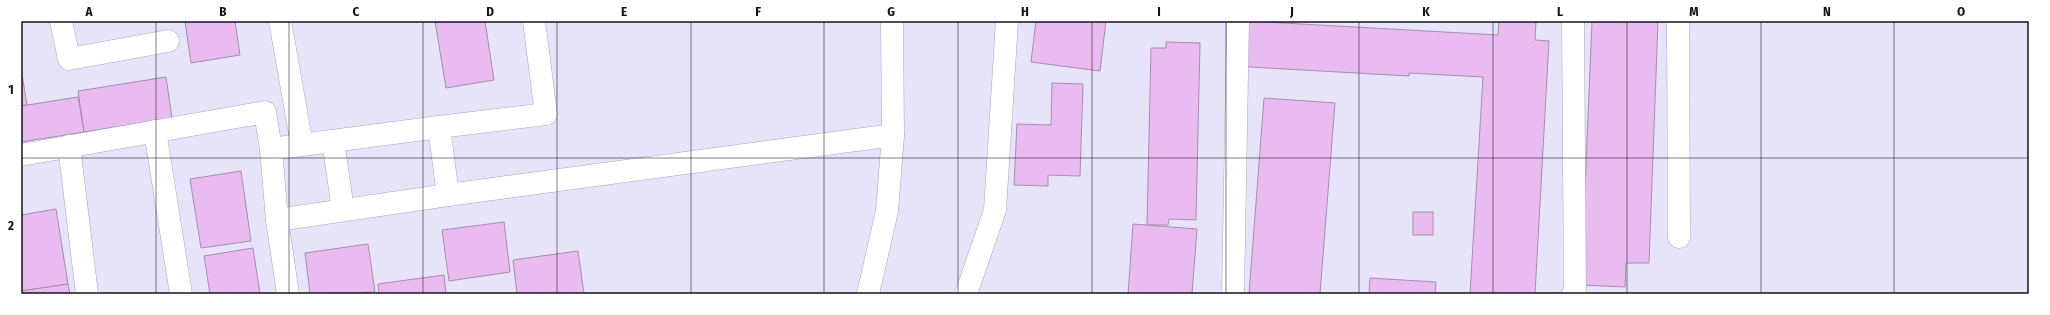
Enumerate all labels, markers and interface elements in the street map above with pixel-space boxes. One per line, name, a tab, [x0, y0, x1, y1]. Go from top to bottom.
text: A	[84, 4, 93, 19]
text: B	[219, 4, 227, 19]
text: C	[353, 4, 360, 19]
text: D	[486, 4, 494, 19]
text: E	[621, 4, 627, 19]
text: F	[755, 4, 761, 19]
text: G	[887, 4, 895, 19]
text: H	[1021, 4, 1029, 19]
text: I	[1157, 4, 1161, 19]
text: J	[1289, 4, 1294, 19]
text: K	[1422, 4, 1430, 19]
text: L	[1557, 4, 1563, 19]
text: M	[1689, 4, 1699, 19]
text: N	[1823, 4, 1831, 19]
text: O	[1957, 4, 1965, 19]
text: 1	[8, 82, 14, 97]
text: 2	[7, 218, 14, 233]

